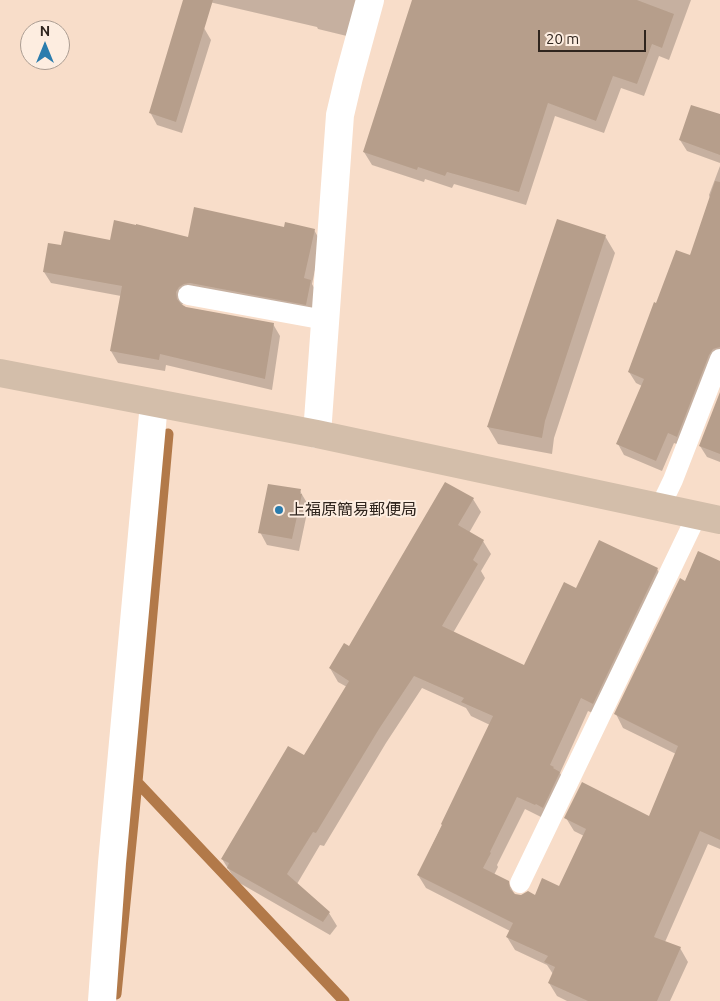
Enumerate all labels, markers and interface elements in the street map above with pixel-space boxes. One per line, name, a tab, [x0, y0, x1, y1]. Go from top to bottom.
north arrow	[20, 20, 70, 70]
scale bar	[540, 20, 648, 52]
text: N	[40, 23, 50, 39]
text: 20 m	[546, 30, 579, 47]
place label: 上福原簡易郵便局	[289, 500, 417, 520]
marker: 上福原簡易郵便局	[273, 504, 285, 516]

